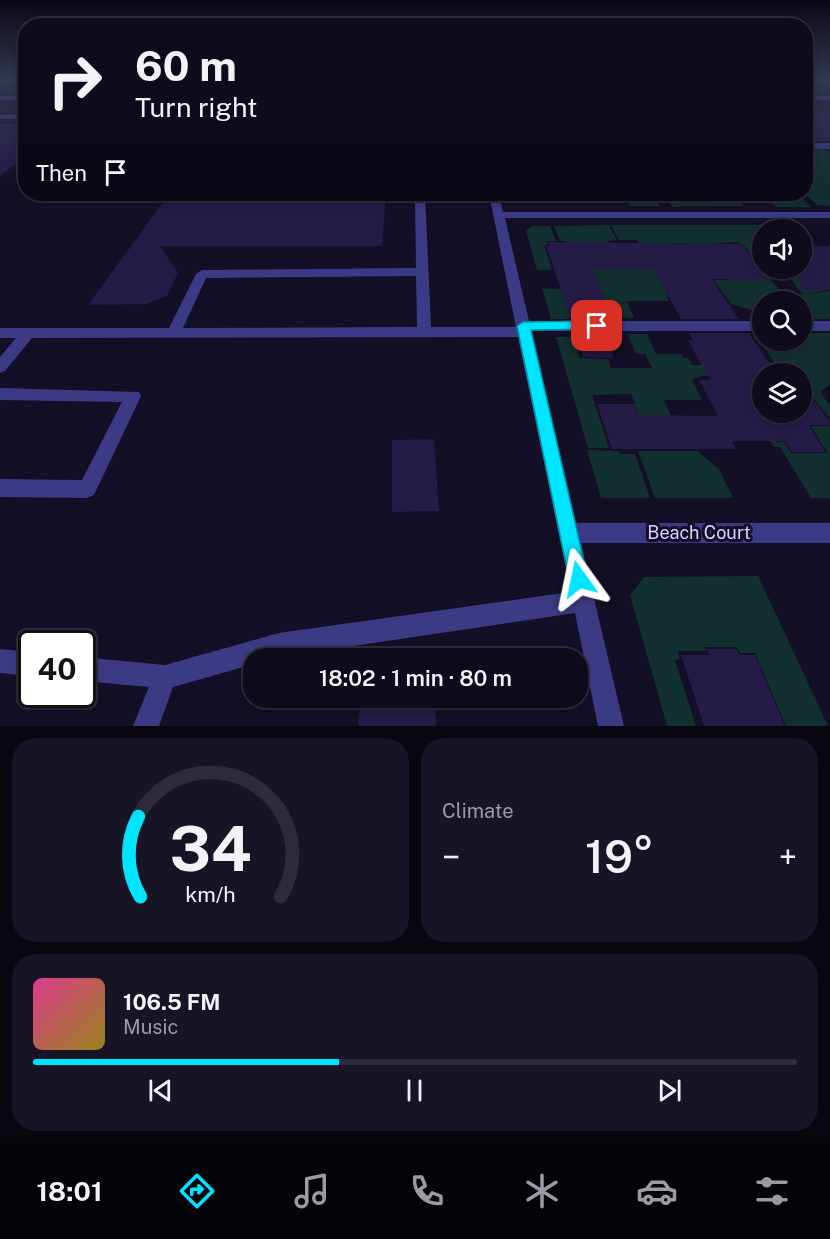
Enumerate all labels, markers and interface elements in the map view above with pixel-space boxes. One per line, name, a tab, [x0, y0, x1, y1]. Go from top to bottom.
text: 60 m	[135, 41, 237, 90]
icon: right	[36, 42, 114, 120]
text: Turn right	[135, 91, 258, 123]
icon: arrive	[99, 156, 132, 189]
text: Then	[36, 160, 87, 186]
map controls	[752, 219, 812, 423]
button: sound	[752, 219, 812, 279]
button: search	[752, 291, 812, 351]
pin	[571, 300, 622, 351]
icon: arrive	[580, 309, 613, 342]
button: layers	[752, 363, 812, 423]
street label: Beach Court	[647, 522, 751, 543]
position arrow	[547, 547, 611, 611]
speed limit sign: 40	[18, 630, 96, 708]
text: 18:02 · 1 min · 80 m	[319, 665, 512, 691]
text: Climate	[442, 799, 514, 823]
text: 34	[169, 812, 252, 885]
text: 19°	[585, 830, 654, 883]
text: −	[442, 838, 460, 876]
text: +	[779, 838, 797, 876]
text: km/h	[185, 882, 236, 907]
text: 106.5 FM	[123, 989, 220, 1015]
text: Music	[123, 1015, 178, 1039]
icon: previous	[144, 1074, 177, 1107]
icon: pause	[398, 1074, 431, 1107]
icon: next	[653, 1074, 686, 1107]
icon: directions	[176, 1170, 218, 1212]
icon: music	[291, 1170, 333, 1212]
icon: phone	[406, 1170, 448, 1212]
icon: climate	[521, 1170, 563, 1212]
icon: car	[636, 1170, 678, 1212]
icon: filters	[751, 1170, 793, 1212]
text: 18:01	[37, 1175, 102, 1207]

